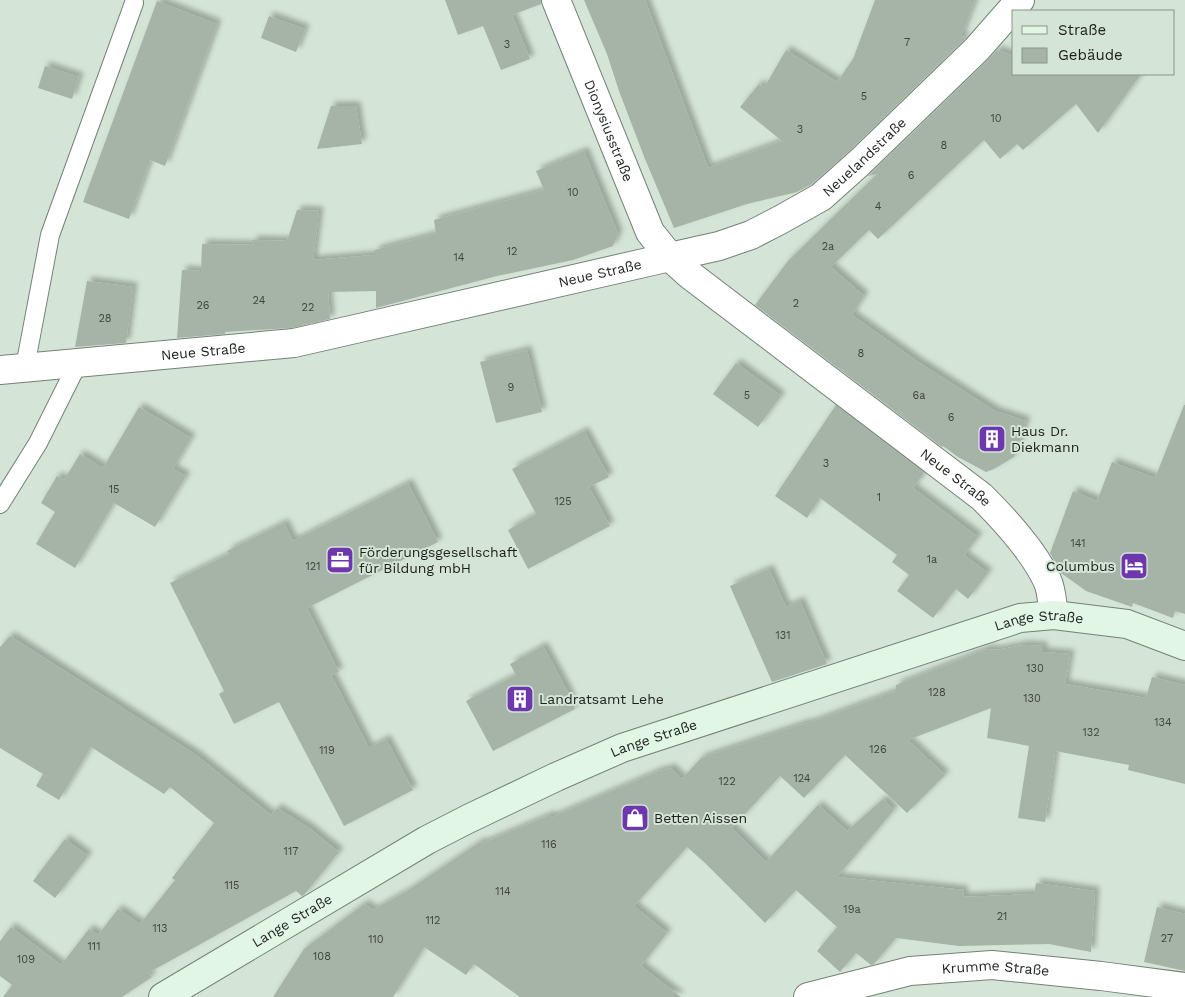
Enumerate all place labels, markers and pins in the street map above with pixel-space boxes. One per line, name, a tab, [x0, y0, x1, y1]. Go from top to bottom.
place label: Haus Dr. Diekmann	[1011, 423, 1079, 455]
building icon: Haus Dr. Diekmann	[977, 424, 1007, 454]
place label: Förderungsgesellschaft für Bildung mbH	[359, 544, 517, 576]
office icon: Förderungsgesellschaft für Bildung mbH	[325, 545, 355, 575]
hotel icon: Columbus	[1119, 551, 1149, 581]
place label: Columbus	[1046, 558, 1115, 574]
building icon: Landratsamt Lehe	[505, 684, 535, 714]
place label: Landratsamt Lehe	[539, 691, 664, 707]
shop icon: Betten Aissen	[620, 803, 650, 833]
place label: Betten Aissen	[654, 810, 747, 826]

